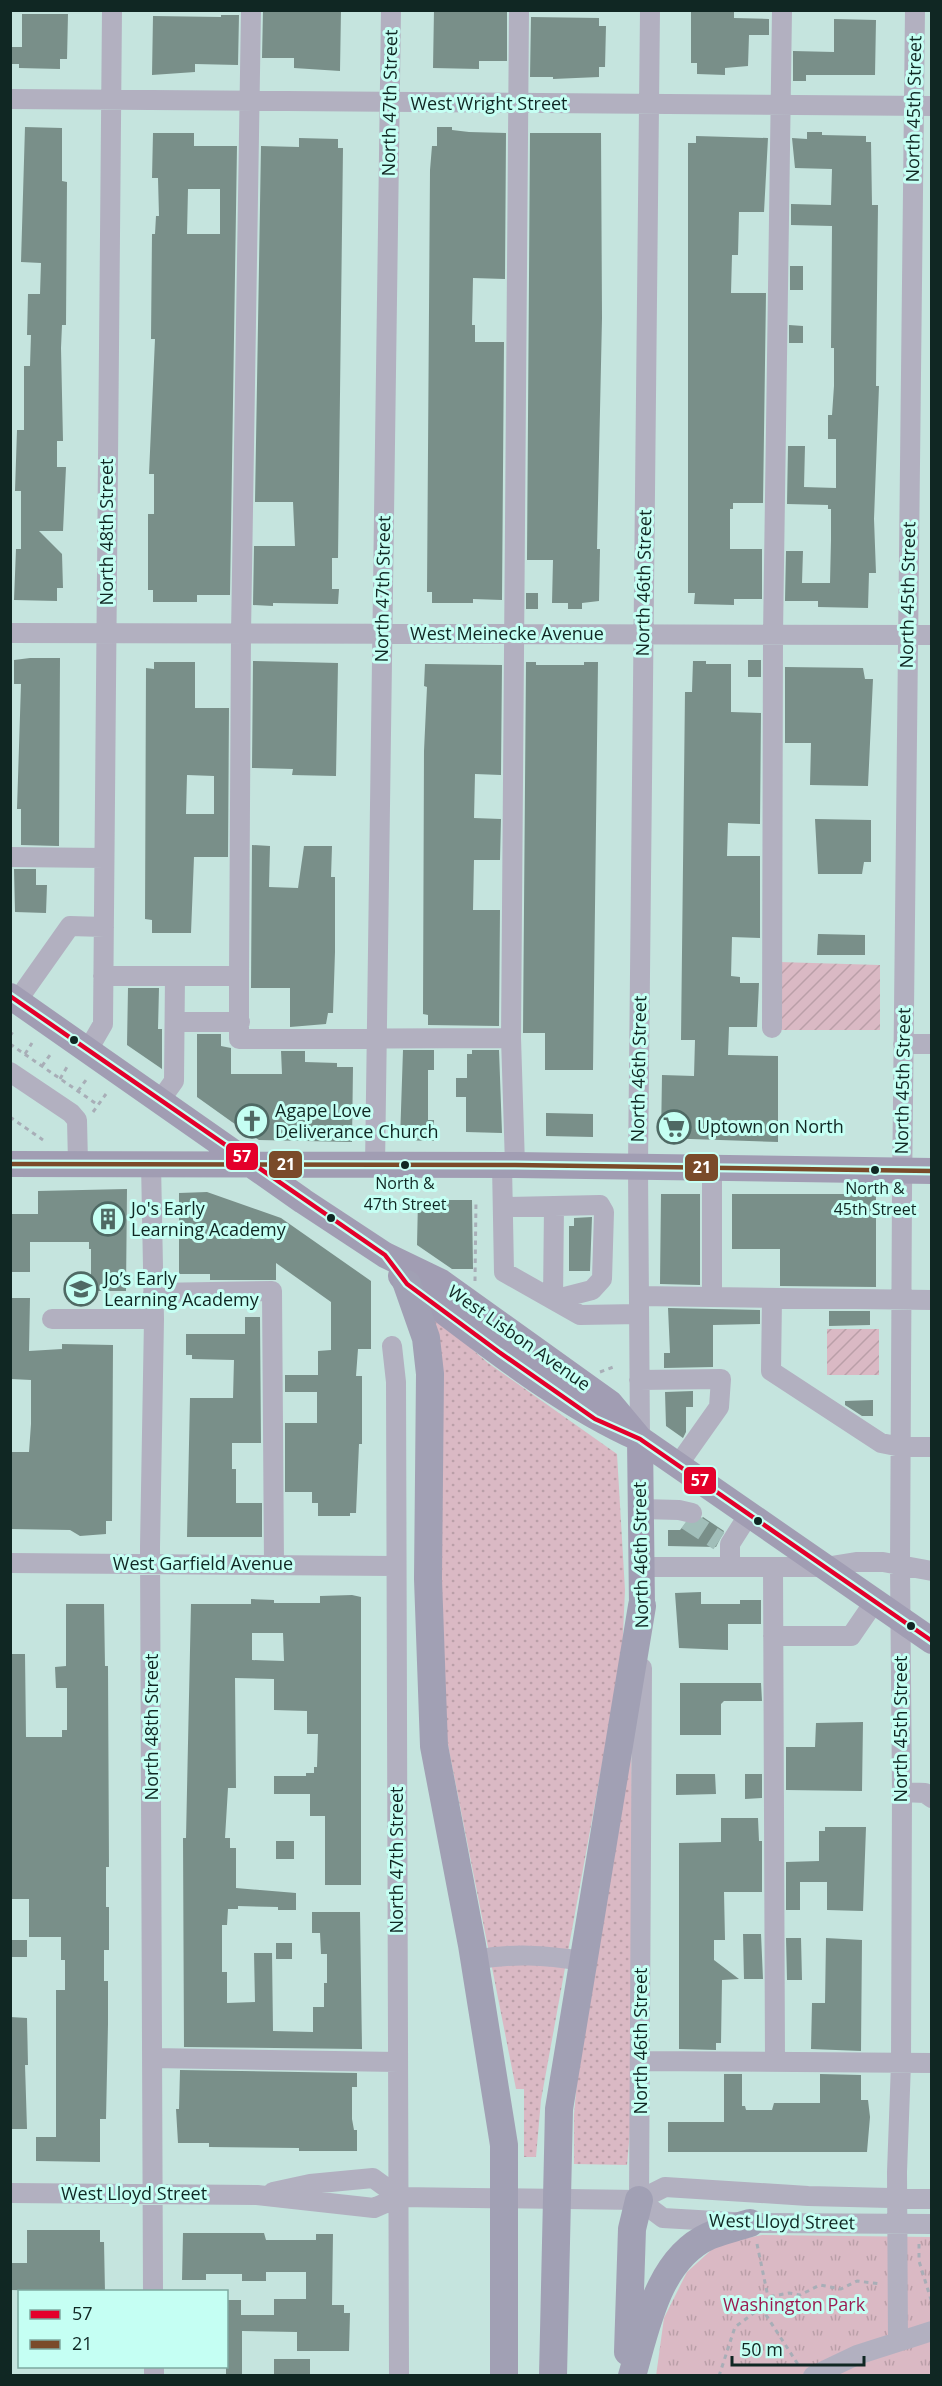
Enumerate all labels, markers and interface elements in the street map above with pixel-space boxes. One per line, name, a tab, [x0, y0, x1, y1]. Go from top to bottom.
street label: North 47th Street	[376, 29, 402, 177]
street label: North 45th Street	[900, 35, 926, 183]
street label: West Wright Street	[410, 91, 568, 115]
street label: North 48th Street	[94, 459, 118, 605]
street label: North 46th Street	[630, 509, 656, 657]
street label: North 47th Street	[369, 515, 395, 663]
street label: North 45th Street	[894, 521, 920, 669]
street label: West Meinecke Avenue	[410, 621, 604, 645]
street label: North 46th Street	[625, 995, 651, 1143]
street label: North 45th Street	[889, 1007, 915, 1155]
unlabelled marker	[68, 1034, 80, 1046]
place label: Agape Love Deliverance Church	[275, 1098, 439, 1143]
church icon: Agape Love Deliverance Church	[234, 1103, 270, 1139]
supermarket icon: Uptown on North	[656, 1109, 692, 1145]
place label: Uptown on North	[697, 1114, 844, 1138]
line badge: 57	[225, 1142, 259, 1171]
text: 57	[233, 1145, 251, 1167]
line badge: 21	[268, 1150, 303, 1179]
text: 21	[277, 1153, 295, 1175]
line badge: 21	[684, 1153, 719, 1182]
text: 21	[693, 1156, 711, 1178]
marker: North & 47th Street	[399, 1159, 411, 1171]
marker: North & 45th Street	[869, 1164, 881, 1176]
place label: North & 47th Street	[364, 1172, 447, 1215]
place label: North & 45th Street	[834, 1177, 917, 1220]
place label: Jo's Early Learning Academy	[129, 1196, 287, 1241]
building icon: Jo's Early Learning Academy	[90, 1201, 126, 1237]
unlabelled marker	[325, 1212, 337, 1224]
place label: Jo’s Early Learning Academy	[102, 1266, 260, 1311]
school or university icon: Jo’s Early Learning Academy	[63, 1271, 99, 1307]
street label: West Lisbon Avenue	[443, 1279, 596, 1396]
line badge: 57	[683, 1466, 717, 1495]
text: 57	[691, 1469, 709, 1491]
street label: North 46th Street	[627, 1481, 653, 1629]
unlabelled marker	[752, 1515, 764, 1527]
street label: West Garfield Avenue	[113, 1551, 293, 1575]
unlabelled marker	[905, 1620, 917, 1632]
street label: North 48th Street	[139, 1654, 163, 1800]
street label: North 45th Street	[888, 1656, 912, 1802]
street label: North 47th Street	[384, 1787, 408, 1933]
street label: North 46th Street	[628, 1968, 652, 2114]
street label: West Lloyd Street	[61, 2181, 207, 2205]
street label: West Lloyd Street	[709, 2208, 855, 2234]
legend	[18, 2290, 228, 2368]
park label: Washington Park	[723, 2292, 866, 2316]
text: 57	[72, 2301, 93, 2325]
scale bar	[732, 2329, 864, 2367]
text: 21	[72, 2331, 93, 2355]
text: 50 m	[741, 2337, 783, 2361]

